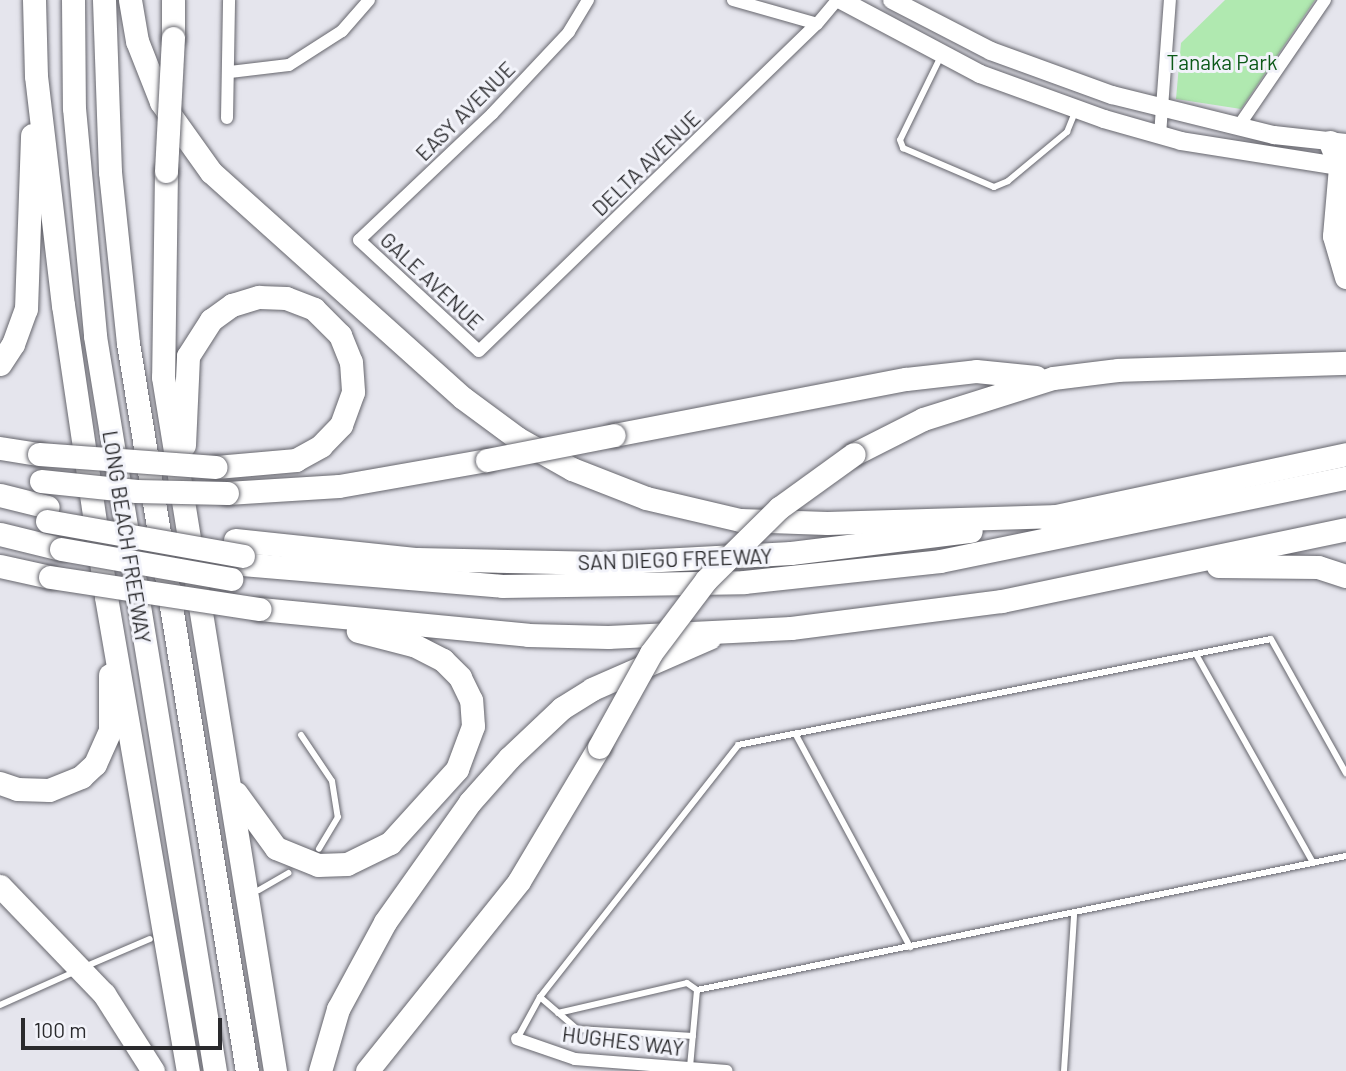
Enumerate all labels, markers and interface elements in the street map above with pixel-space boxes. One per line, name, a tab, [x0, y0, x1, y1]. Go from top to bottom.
park label: Tanaka Park	[1167, 49, 1277, 75]
street label: EASY AVENUE	[410, 56, 520, 166]
street label: DELTA AVENUE	[587, 105, 705, 221]
street label: GALE AVENUE	[375, 227, 489, 335]
street label: LONG BEACH FREEWAY	[98, 429, 156, 645]
street label: SAN DIEGO FREEWAY	[577, 543, 773, 575]
scale bar	[24, 1004, 226, 1048]
text: 100 m	[34, 1017, 87, 1042]
street label: HUGHES WAY	[561, 1021, 685, 1061]

